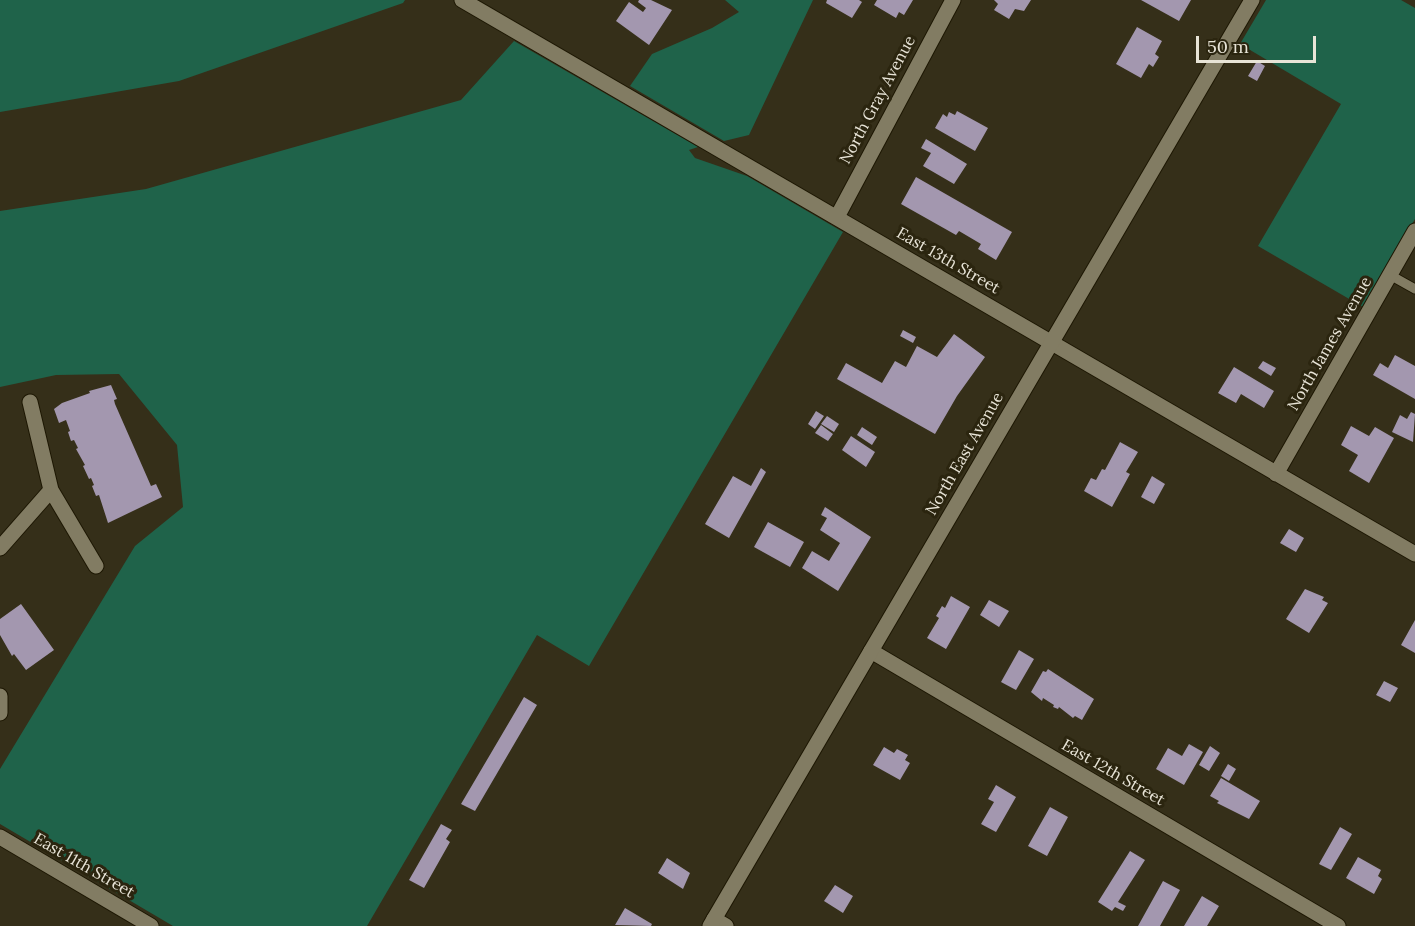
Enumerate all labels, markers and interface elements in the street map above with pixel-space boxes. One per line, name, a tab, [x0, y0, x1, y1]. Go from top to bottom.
scale bar	[1199, 24, 1319, 62]
street label: North Gray Avenue	[836, 33, 920, 167]
text: 50 m	[1207, 35, 1249, 58]
street label: East 13th Street	[893, 224, 1003, 298]
street label: North James Avenue	[1284, 274, 1376, 414]
street label: North East Avenue	[922, 389, 1008, 519]
street label: East 12th Street	[1058, 736, 1168, 810]
street label: East 11th Street	[30, 829, 138, 903]

